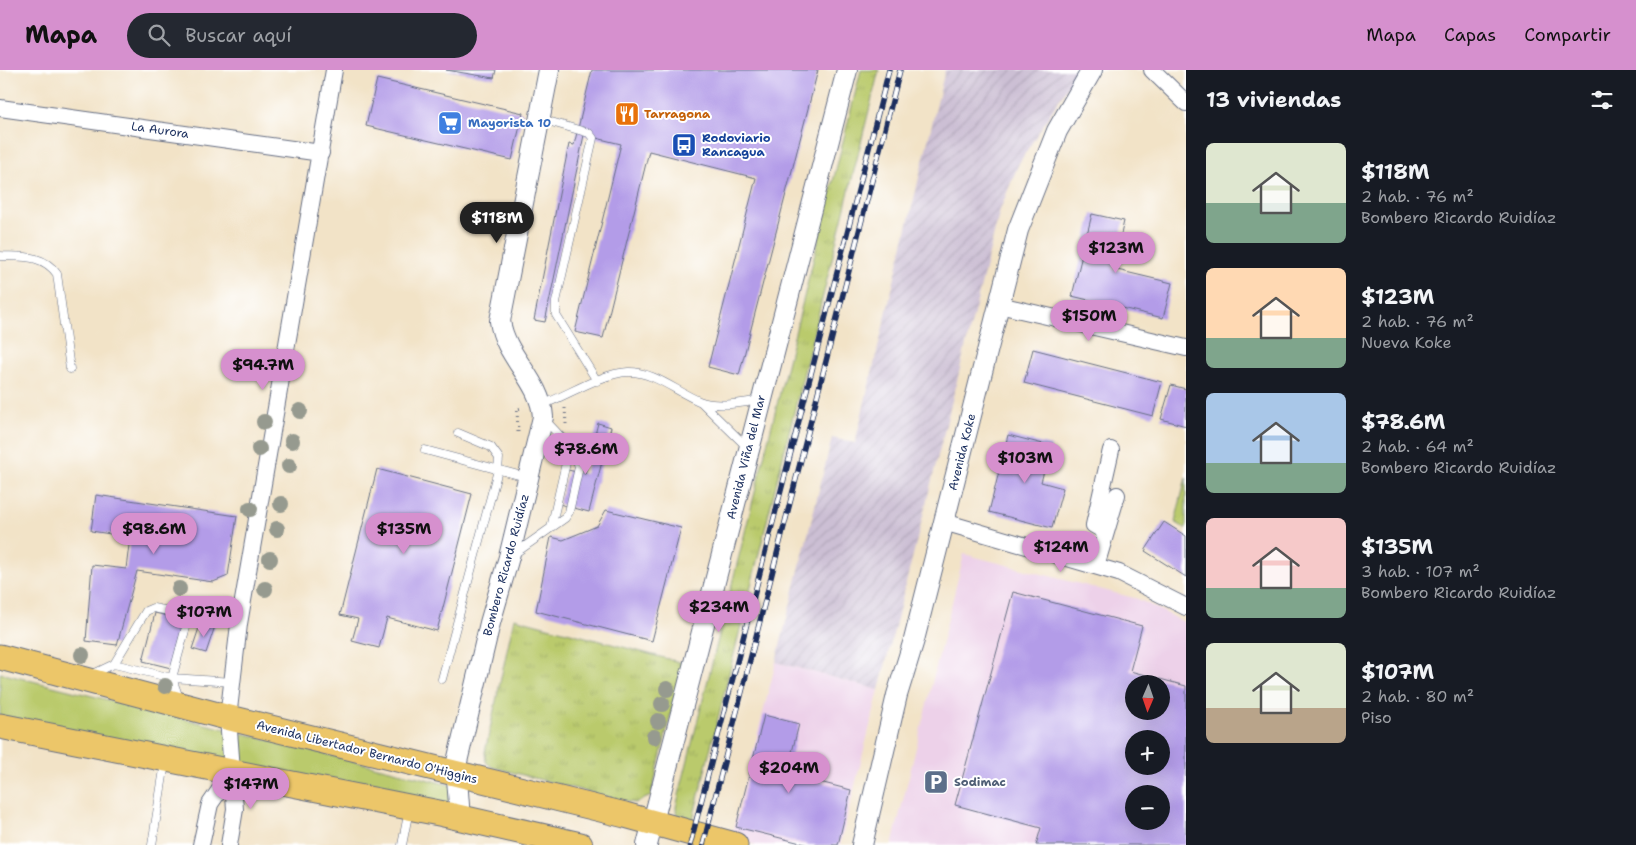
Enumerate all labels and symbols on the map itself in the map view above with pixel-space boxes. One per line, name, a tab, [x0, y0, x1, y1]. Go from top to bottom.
restaurant icon: Tarragona	[614, 101, 640, 127]
place label: Tarragona	[644, 106, 711, 122]
supermarket icon: Mayorista 10	[437, 110, 463, 136]
place label: Mayorista 10	[468, 115, 551, 131]
street label: La Aurora	[130, 118, 190, 142]
place label: Rodoviario Rancagua	[702, 130, 771, 160]
bus stop icon: Rodoviario Rancagua	[671, 132, 697, 158]
pin: $118M	[462, 202, 532, 244]
pin: $123M	[1081, 232, 1151, 274]
pin: $150M	[1054, 300, 1124, 342]
pin: $94.7M	[222, 348, 304, 391]
street label: Avenida Viña del Mar	[723, 393, 769, 521]
street label: Avenida Koke	[945, 412, 979, 492]
pin: $78.6M	[545, 432, 627, 475]
pin: $103M	[990, 442, 1060, 484]
street label: Bombero Ricardo Ruidíaz	[479, 492, 533, 638]
pin: $98.6M	[113, 512, 195, 555]
pin: $135M	[369, 512, 439, 555]
pin: $124M	[1026, 530, 1096, 573]
pin: $234M	[684, 590, 754, 633]
pin: $107M	[169, 596, 239, 638]
north arrow	[1125, 675, 1170, 720]
street label: Avenida Libertador Bernardo O'Higgins	[255, 717, 479, 787]
pin: $204M	[754, 752, 824, 794]
pin: $147M	[216, 768, 286, 810]
parking icon: Sodimac	[923, 769, 949, 795]
place label: Sodimac	[954, 774, 1006, 790]

